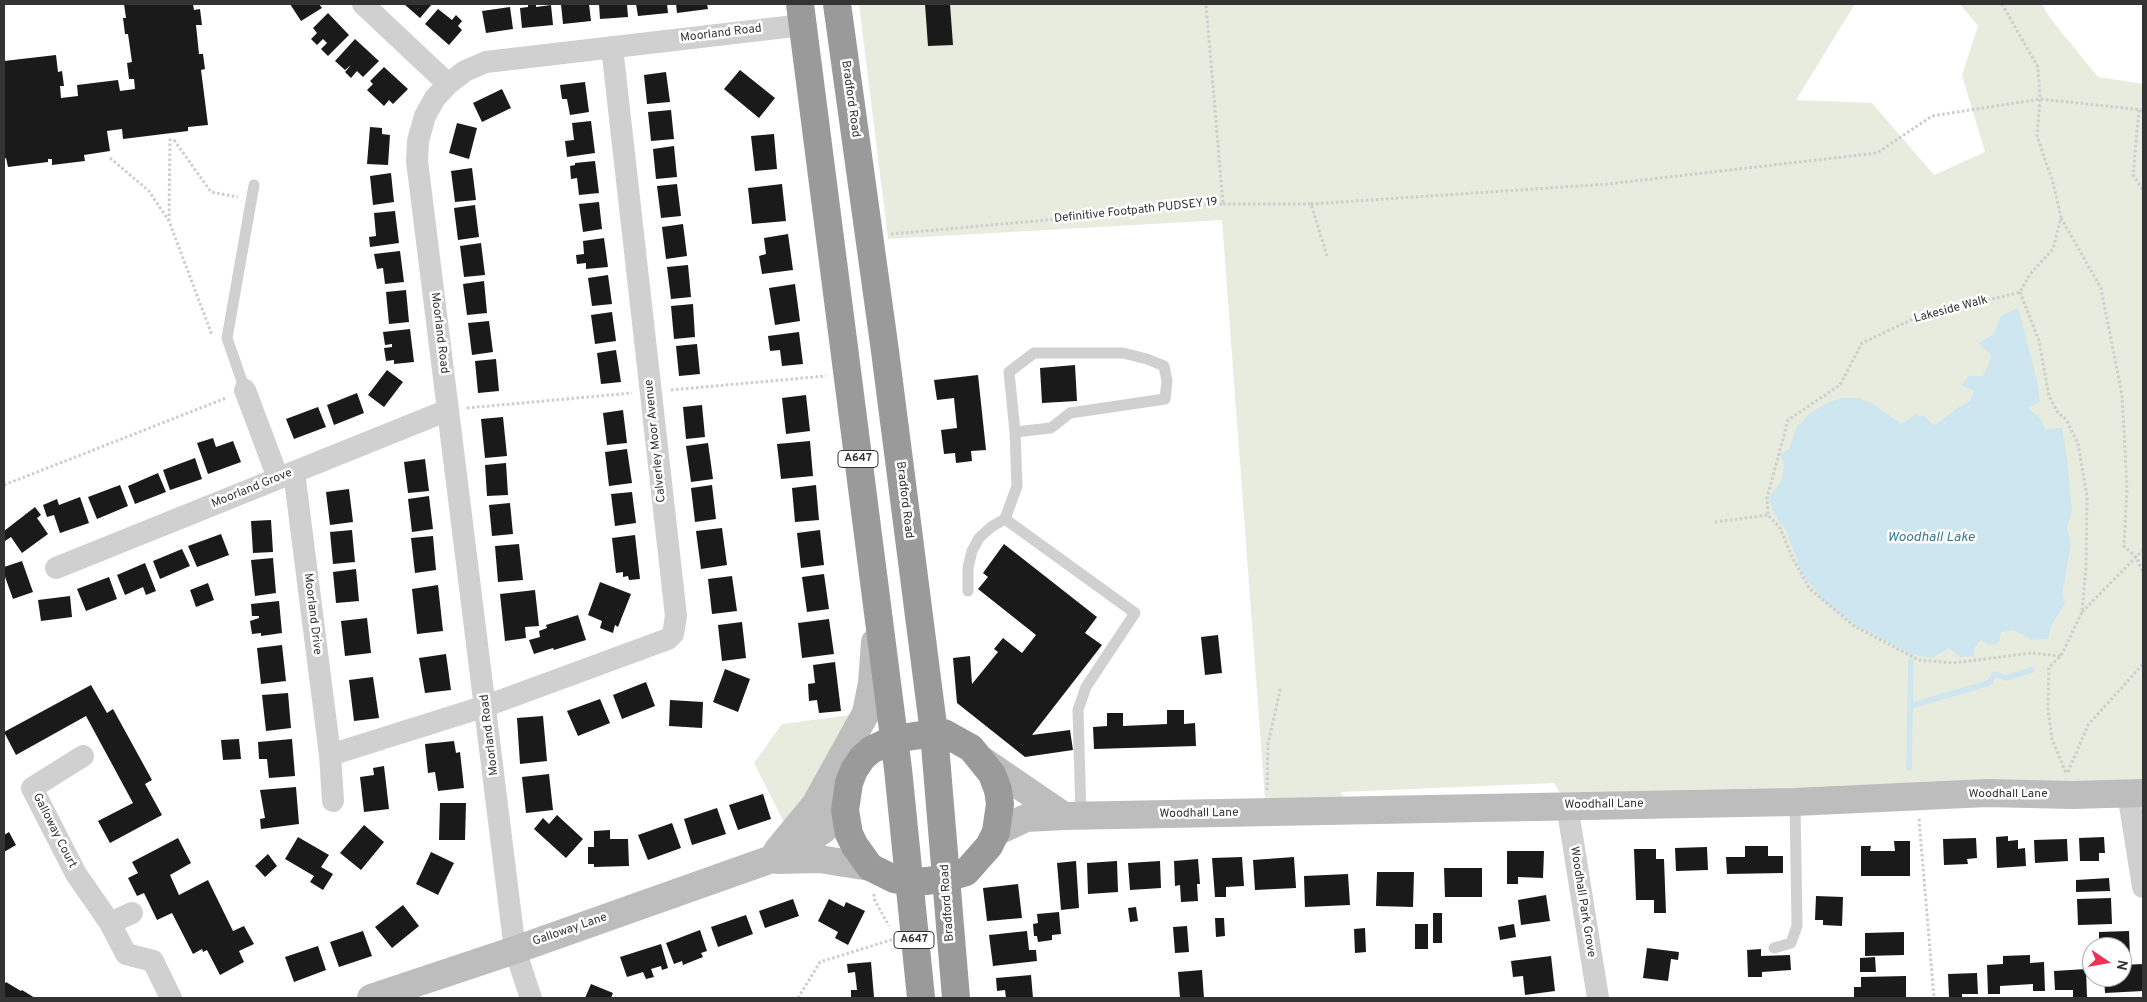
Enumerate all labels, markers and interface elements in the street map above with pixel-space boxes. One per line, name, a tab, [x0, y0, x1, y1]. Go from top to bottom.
street label: Moorland Road	[680, 22, 762, 46]
street label: Bradford Road	[837, 60, 863, 138]
street label: Definitive Footpath PUDSEY 19	[1054, 195, 1218, 227]
street label: Moorland Road	[427, 292, 451, 374]
street label: Lakeside Walk	[1913, 293, 1989, 327]
street label: Calverley Moor Avenue	[642, 379, 670, 503]
road number: A647	[838, 450, 878, 468]
street label: Bradford Road	[892, 461, 916, 539]
street label: Moorland Grove	[210, 466, 294, 512]
water label: Woodhall Lake	[1887, 530, 1975, 546]
street label: Moorland Drive	[300, 572, 324, 656]
street label: Moorland Road	[478, 694, 502, 776]
street label: Woodhall Lane	[1968, 788, 2048, 802]
street label: Galloway Court	[29, 791, 79, 871]
street label: Woodhall Lane	[1564, 797, 1644, 813]
street label: Woodhall Lane	[1159, 806, 1239, 822]
street label: Woodhall Park Grove	[1566, 846, 1598, 958]
street label: Bradford Road	[938, 864, 958, 942]
street label: Galloway Lane	[531, 911, 609, 949]
road number: A647	[894, 932, 934, 948]
north arrow	[2082, 937, 2132, 987]
text: N	[2112, 958, 2131, 972]

